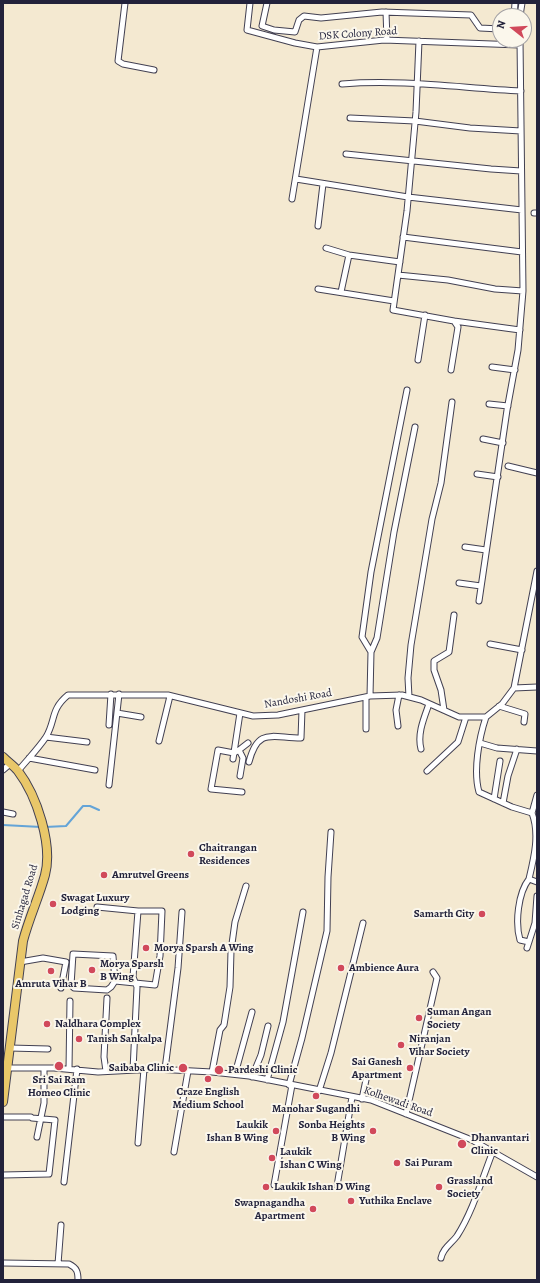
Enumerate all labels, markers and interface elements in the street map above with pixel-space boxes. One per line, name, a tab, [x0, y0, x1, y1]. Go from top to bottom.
north arrow	[492, 8, 532, 48]
text: N	[493, 19, 509, 31]
street label: DSK Colony Road	[318, 25, 398, 43]
street label: Nandoshi Road	[263, 687, 333, 711]
place label: Chaitrangan Residences	[199, 841, 257, 867]
marker: Chaitrangan Residences	[186, 849, 196, 859]
street label: Sinhagad Road	[9, 863, 41, 931]
place label: Amrutvel Greens	[112, 868, 189, 882]
marker: Amrutvel Greens	[99, 870, 109, 880]
place label: Swagat Luxury Lodging	[61, 891, 129, 917]
marker: Swagat Luxury Lodging	[48, 899, 58, 909]
place label: Samarth City	[414, 907, 474, 921]
marker: Samarth City	[477, 909, 487, 919]
place label: Morya Sparsh A Wing	[154, 941, 253, 955]
marker: Morya Sparsh A Wing	[141, 943, 151, 953]
place label: Morya Sparsh B Wing	[100, 957, 164, 983]
place label: Ambience Aura	[349, 961, 419, 975]
marker: Ambience Aura	[336, 963, 346, 973]
marker: Morya Sparsh B Wing	[87, 965, 97, 975]
marker: Amruta Vihar B	[46, 966, 56, 976]
place label: Amruta Vihar B	[15, 977, 87, 991]
place label: Suman Angan Society	[427, 1005, 491, 1031]
marker: Suman Angan Society	[414, 1013, 424, 1023]
place label: Naldhara Complex	[55, 1017, 141, 1031]
marker: Naldhara Complex	[42, 1019, 52, 1029]
place label: Tanish Sankalpa	[87, 1032, 162, 1046]
place label: Niranjan Vihar Society	[409, 1032, 469, 1058]
marker: Tanish Sankalpa	[74, 1034, 84, 1044]
marker: Niranjan Vihar Society	[396, 1040, 406, 1050]
place label: Sai Ganesh Apartment	[352, 1055, 402, 1081]
marker: Sri Sai Ram Homeo Clinic	[53, 1060, 65, 1072]
place label: Saibaba Clinic	[109, 1061, 174, 1075]
marker: Saibaba Clinic	[177, 1062, 189, 1074]
place label: Pardeshi Clinic	[228, 1063, 297, 1077]
marker: Sai Ganesh Apartment	[405, 1063, 415, 1073]
marker: Pardeshi Clinic	[213, 1064, 225, 1076]
place label: Sri Sai Ram Homeo Clinic	[28, 1073, 90, 1099]
marker: Craze English Medium School	[203, 1074, 213, 1084]
street label: Kolhewadi Road	[362, 1084, 434, 1120]
place label: Craze English Medium School	[172, 1085, 244, 1111]
marker: Manohar Sugandhi	[311, 1091, 321, 1101]
place label: Manohar Sugandhi	[272, 1102, 360, 1116]
place label: Laukik Ishan B Wing	[206, 1118, 268, 1144]
place label: Sonba Heights B Wing	[298, 1118, 365, 1144]
marker: Laukik Ishan B Wing	[271, 1126, 281, 1136]
marker: Sonba Heights B Wing	[368, 1126, 378, 1136]
place label: Dhanvantari Clinic	[471, 1131, 529, 1157]
marker: Dhanvantari Clinic	[456, 1138, 468, 1150]
place label: Laukik Ishan C Wing	[280, 1145, 342, 1171]
marker: Laukik Ishan C Wing	[267, 1153, 277, 1163]
place label: Sai Puram	[405, 1156, 452, 1170]
marker: Sai Puram	[392, 1158, 402, 1168]
place label: Grassland Society	[447, 1174, 493, 1200]
place label: Laukik Ishan D Wing	[274, 1180, 370, 1194]
marker: Laukik Ishan D Wing	[261, 1182, 271, 1192]
marker: Grassland Society	[434, 1182, 444, 1192]
place label: Yuthika Enclave	[359, 1194, 432, 1208]
place label: Swapnagandha Apartment	[234, 1196, 305, 1222]
marker: Yuthika Enclave	[346, 1196, 356, 1206]
marker: Swapnagandha Apartment	[308, 1204, 318, 1214]

